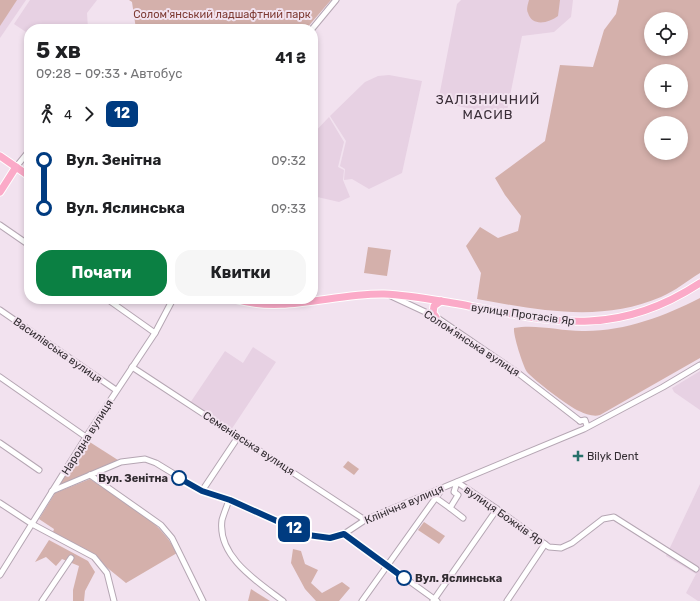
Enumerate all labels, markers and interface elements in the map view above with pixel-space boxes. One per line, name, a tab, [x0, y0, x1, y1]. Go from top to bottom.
park label: Солом'янський ладшафтний парк	[133, 8, 311, 21]
map controls	[644, 12, 688, 160]
button: locate	[644, 12, 688, 56]
text: 5 хв	[36, 37, 81, 64]
text: 41 ₴	[275, 49, 306, 67]
button: +	[644, 64, 688, 108]
text: 09:28 – 09:33 · Автобус	[36, 66, 182, 81]
district label: ЗАЛІЗНИЧНИЙ МАСИВ	[436, 92, 540, 122]
icon: walk	[36, 103, 58, 125]
icon: forward	[78, 103, 100, 125]
text: 12	[114, 105, 130, 122]
text: 4	[64, 107, 72, 122]
button: −	[644, 116, 688, 160]
text: Вул. Зенітна	[66, 151, 161, 169]
text: 09:32	[271, 153, 306, 168]
text: Вул. Яслинська	[66, 199, 185, 217]
text: 09:33	[271, 201, 306, 216]
button: Почати	[36, 250, 167, 296]
button: Квитки	[175, 250, 306, 296]
street label: вулиця Протасів Яр	[470, 301, 575, 328]
street label: Соломʼянська вулиця	[421, 308, 522, 379]
street label: Василівська вулиця	[11, 315, 105, 386]
street label: Народна вулиця	[59, 397, 116, 477]
street label: Семенівська вулиця	[200, 409, 297, 478]
marker: Bilyk Dent	[572, 450, 584, 462]
place label: Bilyk Dent	[587, 450, 639, 463]
marker: Вул. Зенітна	[171, 470, 187, 486]
place label: Вул. Зенітна	[98, 472, 168, 485]
street label: Клінічна вулиця	[363, 482, 446, 527]
street label: вулиця Божків Яр	[462, 483, 546, 548]
line badge: 12	[276, 516, 312, 542]
text: 12	[286, 520, 302, 537]
marker: Вул. Яслинська	[396, 570, 412, 586]
place label: Вул. Яслинська	[415, 572, 502, 585]

